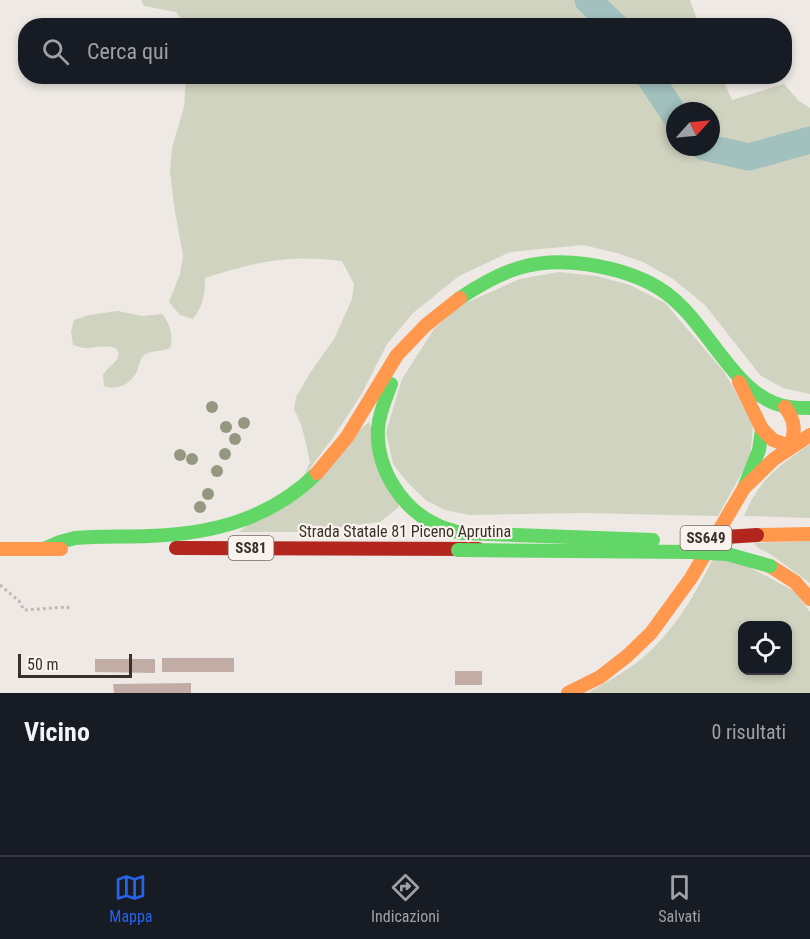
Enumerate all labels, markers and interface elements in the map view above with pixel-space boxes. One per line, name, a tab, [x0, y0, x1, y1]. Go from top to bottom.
search box	[18, 18, 792, 84]
icon: search	[39, 35, 72, 68]
text: Cerca qui	[87, 39, 169, 64]
north arrow	[666, 102, 720, 156]
street label: Strada Statale 81 Piceno Aprutina	[299, 522, 511, 541]
road number: SS649	[680, 526, 732, 550]
road number: SS81	[228, 536, 274, 560]
map controls	[738, 621, 792, 675]
button: locate	[738, 621, 792, 675]
scale bar	[18, 651, 132, 678]
text: 50 m	[27, 655, 59, 674]
text: Vicino	[24, 717, 90, 747]
text: 0 risultati	[711, 720, 786, 744]
tab: Mappa	[109, 871, 153, 926]
tab: Indicazioni	[371, 871, 440, 926]
tab: Salvati	[658, 871, 701, 926]

